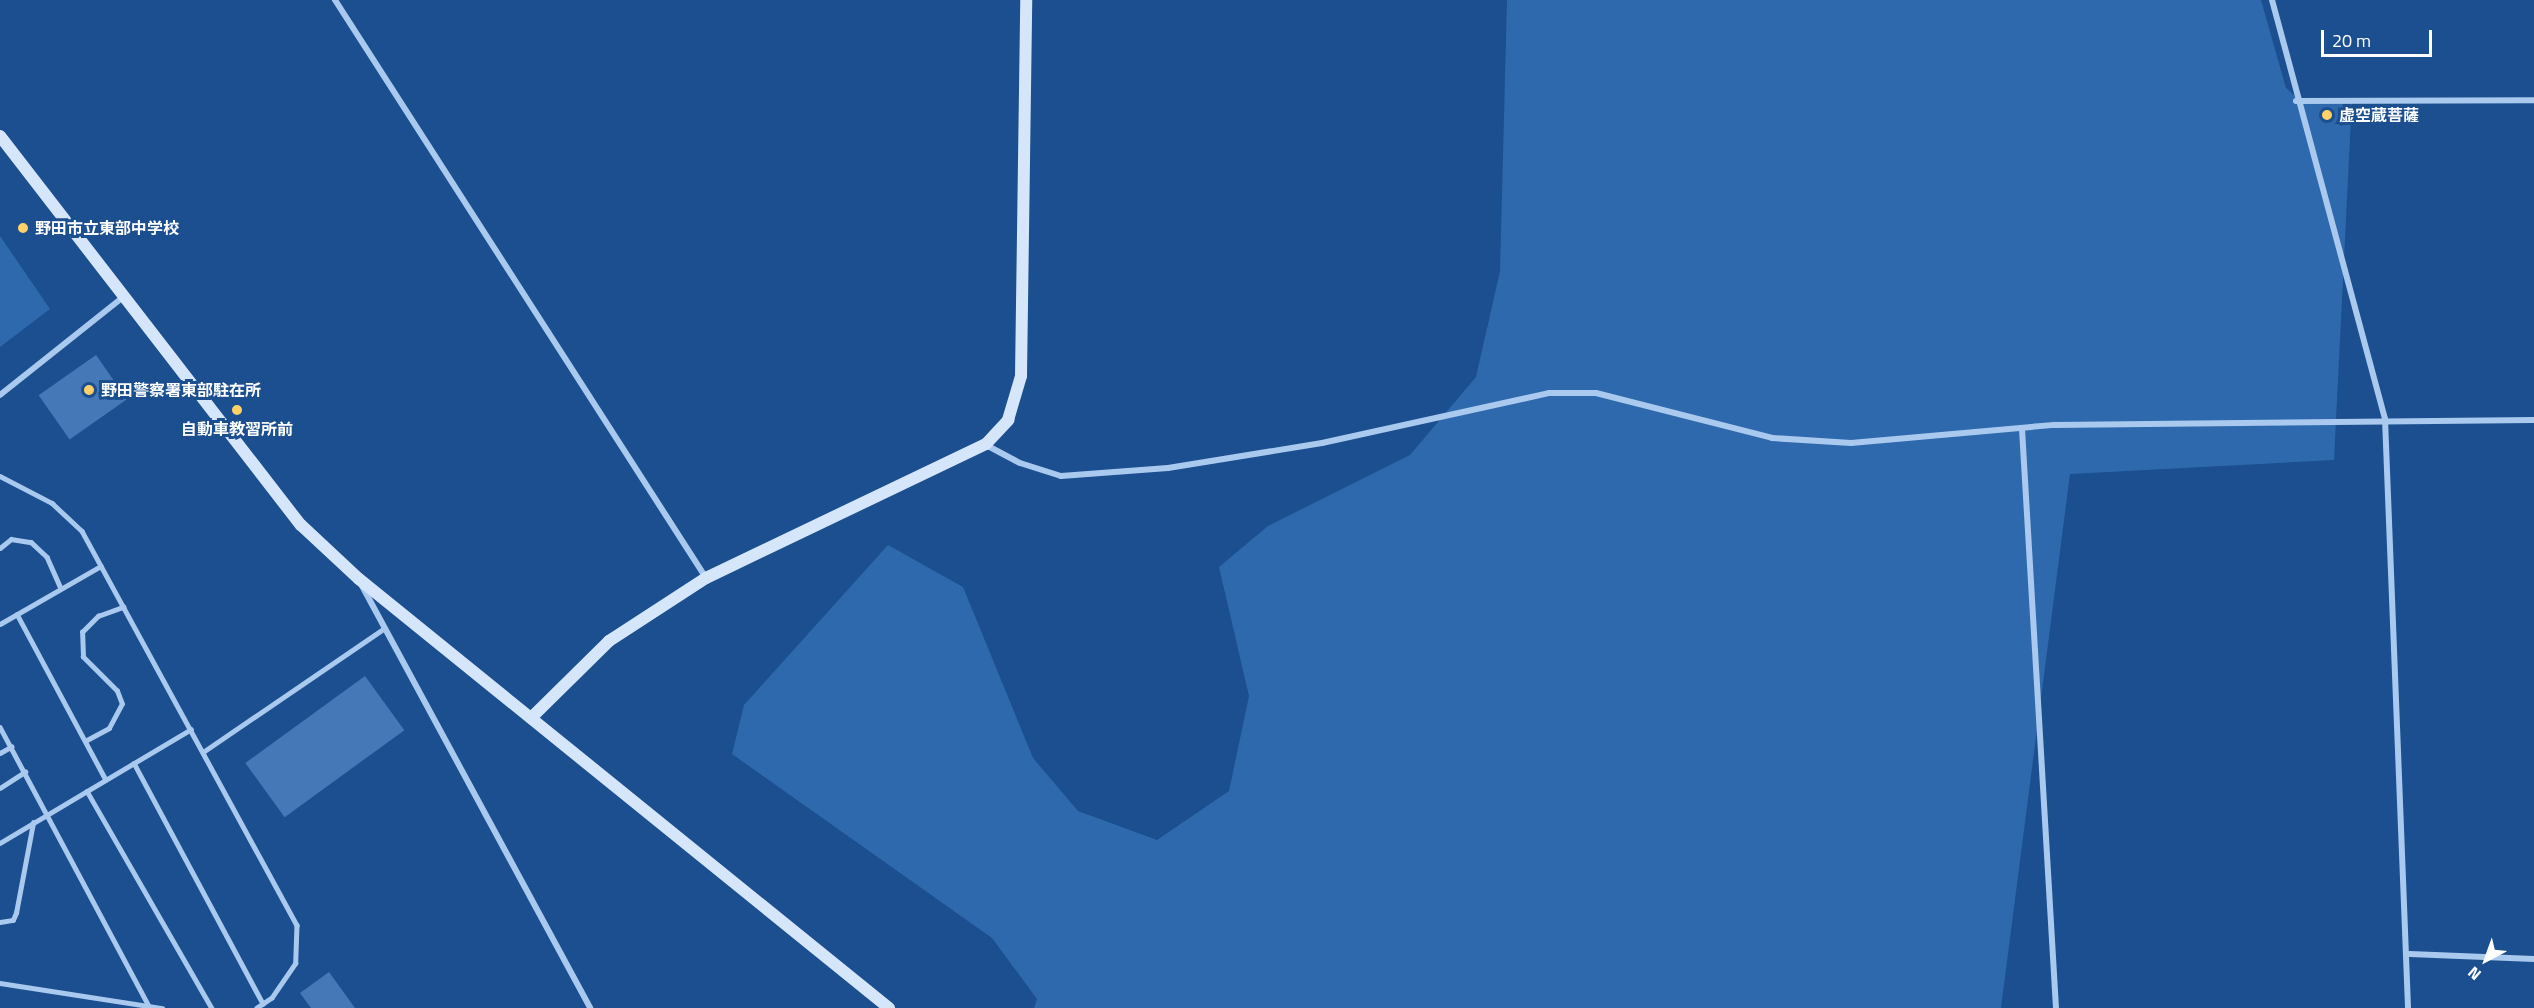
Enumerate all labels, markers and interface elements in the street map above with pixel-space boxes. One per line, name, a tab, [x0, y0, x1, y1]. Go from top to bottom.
scale bar	[2324, 18, 2435, 56]
text: 20 m	[2332, 27, 2371, 54]
place label: 虚空蔵菩薩	[2339, 105, 2419, 125]
marker: 虚空蔵菩薩	[2320, 108, 2334, 122]
place label: 野田市立東部中学校	[35, 218, 179, 238]
marker: 野田市立東部中学校	[16, 221, 30, 235]
place label: 野田警察署東部駐在所	[101, 380, 261, 400]
marker: 野田警察署東部駐在所	[82, 383, 96, 397]
marker: 自動車教習所前	[230, 403, 244, 417]
place label: 自動車教習所前	[181, 419, 293, 439]
north arrow	[2456, 930, 2516, 990]
text: N	[2462, 961, 2486, 986]

